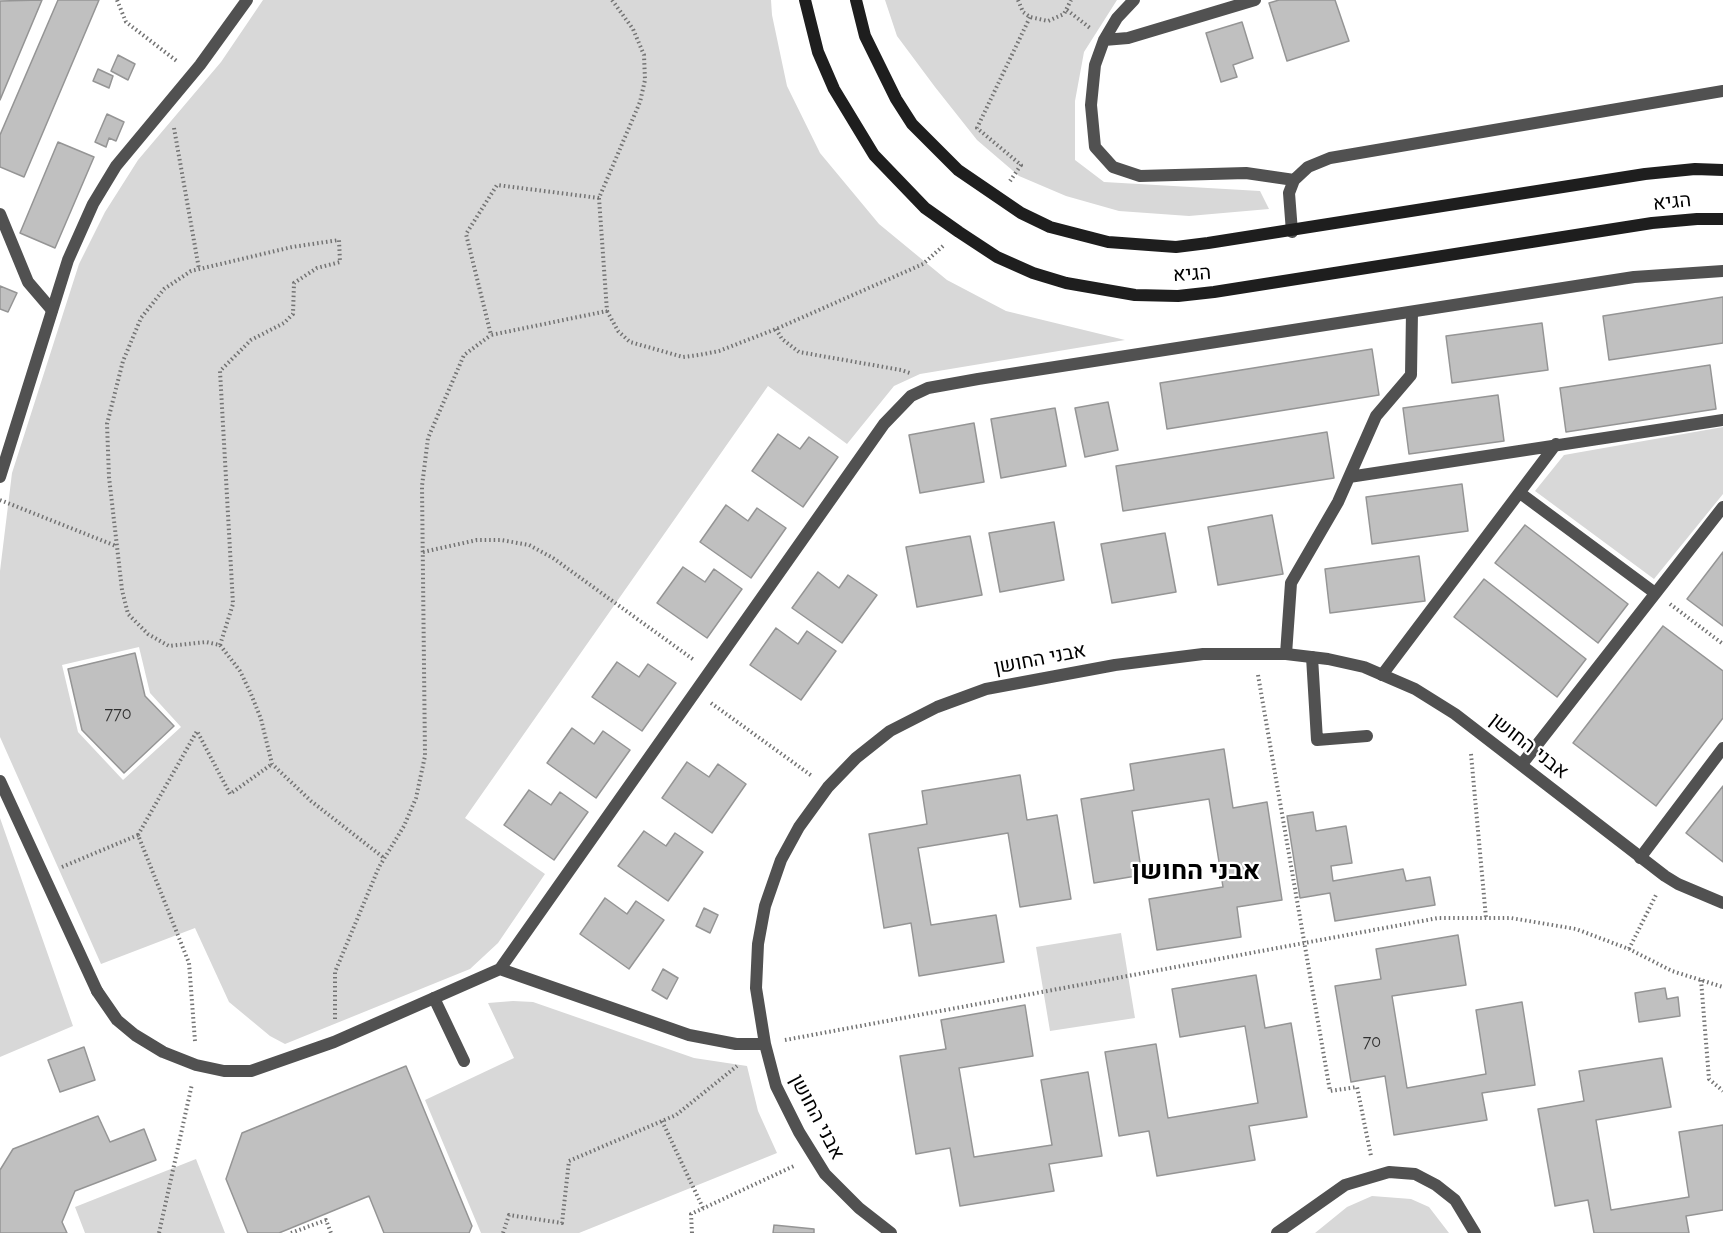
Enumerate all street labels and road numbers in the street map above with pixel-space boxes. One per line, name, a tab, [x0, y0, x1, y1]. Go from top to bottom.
street label: הגיא	[1652, 188, 1692, 216]
street label: הגיא	[1172, 261, 1212, 287]
street label: אבני החושן	[992, 638, 1088, 680]
street label: אבני החושן	[1485, 708, 1573, 784]
street label: אבני החושן	[785, 1070, 849, 1164]

